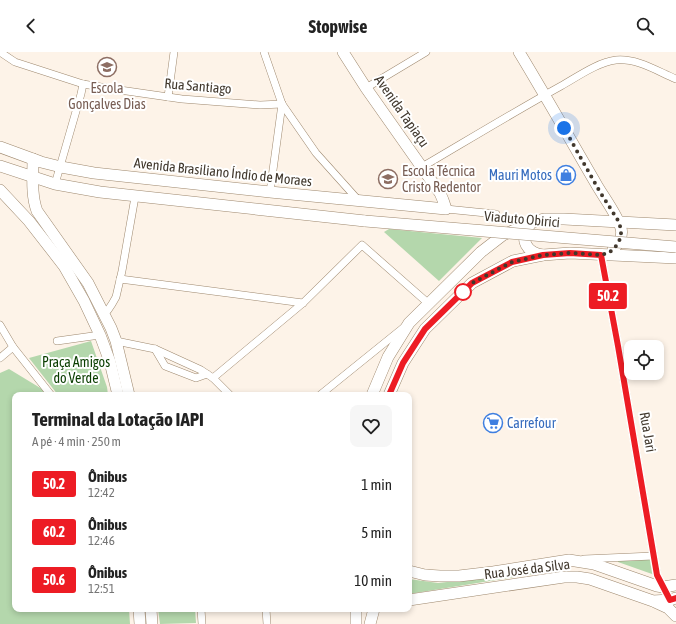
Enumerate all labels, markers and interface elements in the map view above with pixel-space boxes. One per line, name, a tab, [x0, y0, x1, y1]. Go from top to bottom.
icon: back	[20, 15, 42, 37]
icon: search	[634, 15, 656, 37]
text: Stopwise	[309, 16, 367, 37]
school or university icon: Escola Gonçalves Dias	[96, 56, 118, 78]
street label: Avenida Tapiaçu	[371, 72, 433, 150]
street label: Rua Santiago	[164, 75, 232, 97]
place label: Escola Gonçalves Dias	[68, 80, 146, 112]
your location	[554, 118, 574, 138]
street label: Avenida Brasiliano Índio de Moraes	[133, 155, 313, 189]
place label: Escola Técnica Cristo Redentor	[402, 163, 482, 195]
shop icon: Mauri Motos	[555, 164, 577, 186]
place label: Mauri Motos	[489, 167, 552, 183]
school or university icon: Escola Técnica Cristo Redentor	[377, 168, 399, 190]
street label: Viaduto Obirici	[483, 208, 561, 230]
unlabelled marker	[454, 283, 472, 301]
line badge: 50.2	[580, 283, 636, 309]
text: 50.2	[597, 288, 619, 304]
map controls	[624, 340, 664, 380]
button: locate	[624, 340, 664, 380]
park label: Praça Amigos do Verde	[42, 354, 110, 386]
button: heart	[350, 405, 392, 447]
text: Terminal da Lotação IAPI	[32, 408, 204, 430]
street label: Rua Jari	[637, 411, 659, 453]
supermarket icon: Carrefour	[482, 412, 504, 434]
place label: Carrefour	[507, 415, 557, 431]
text: A pé · 4 min · 250 m	[32, 434, 121, 449]
text: Ônibus	[88, 468, 127, 485]
text: 50.2	[43, 476, 65, 492]
text: 1 min	[361, 476, 392, 493]
text: 12:42	[88, 485, 115, 500]
text: Ônibus	[88, 516, 127, 533]
text: 60.2	[43, 524, 65, 540]
text: 5 min	[361, 524, 392, 541]
text: 12:46	[88, 533, 115, 548]
street label: Rua José da Silva	[483, 556, 571, 582]
text: Ônibus	[88, 564, 127, 581]
text: 50.6	[43, 572, 65, 588]
text: 10 min	[354, 572, 392, 589]
text: 12:51	[88, 581, 115, 596]

